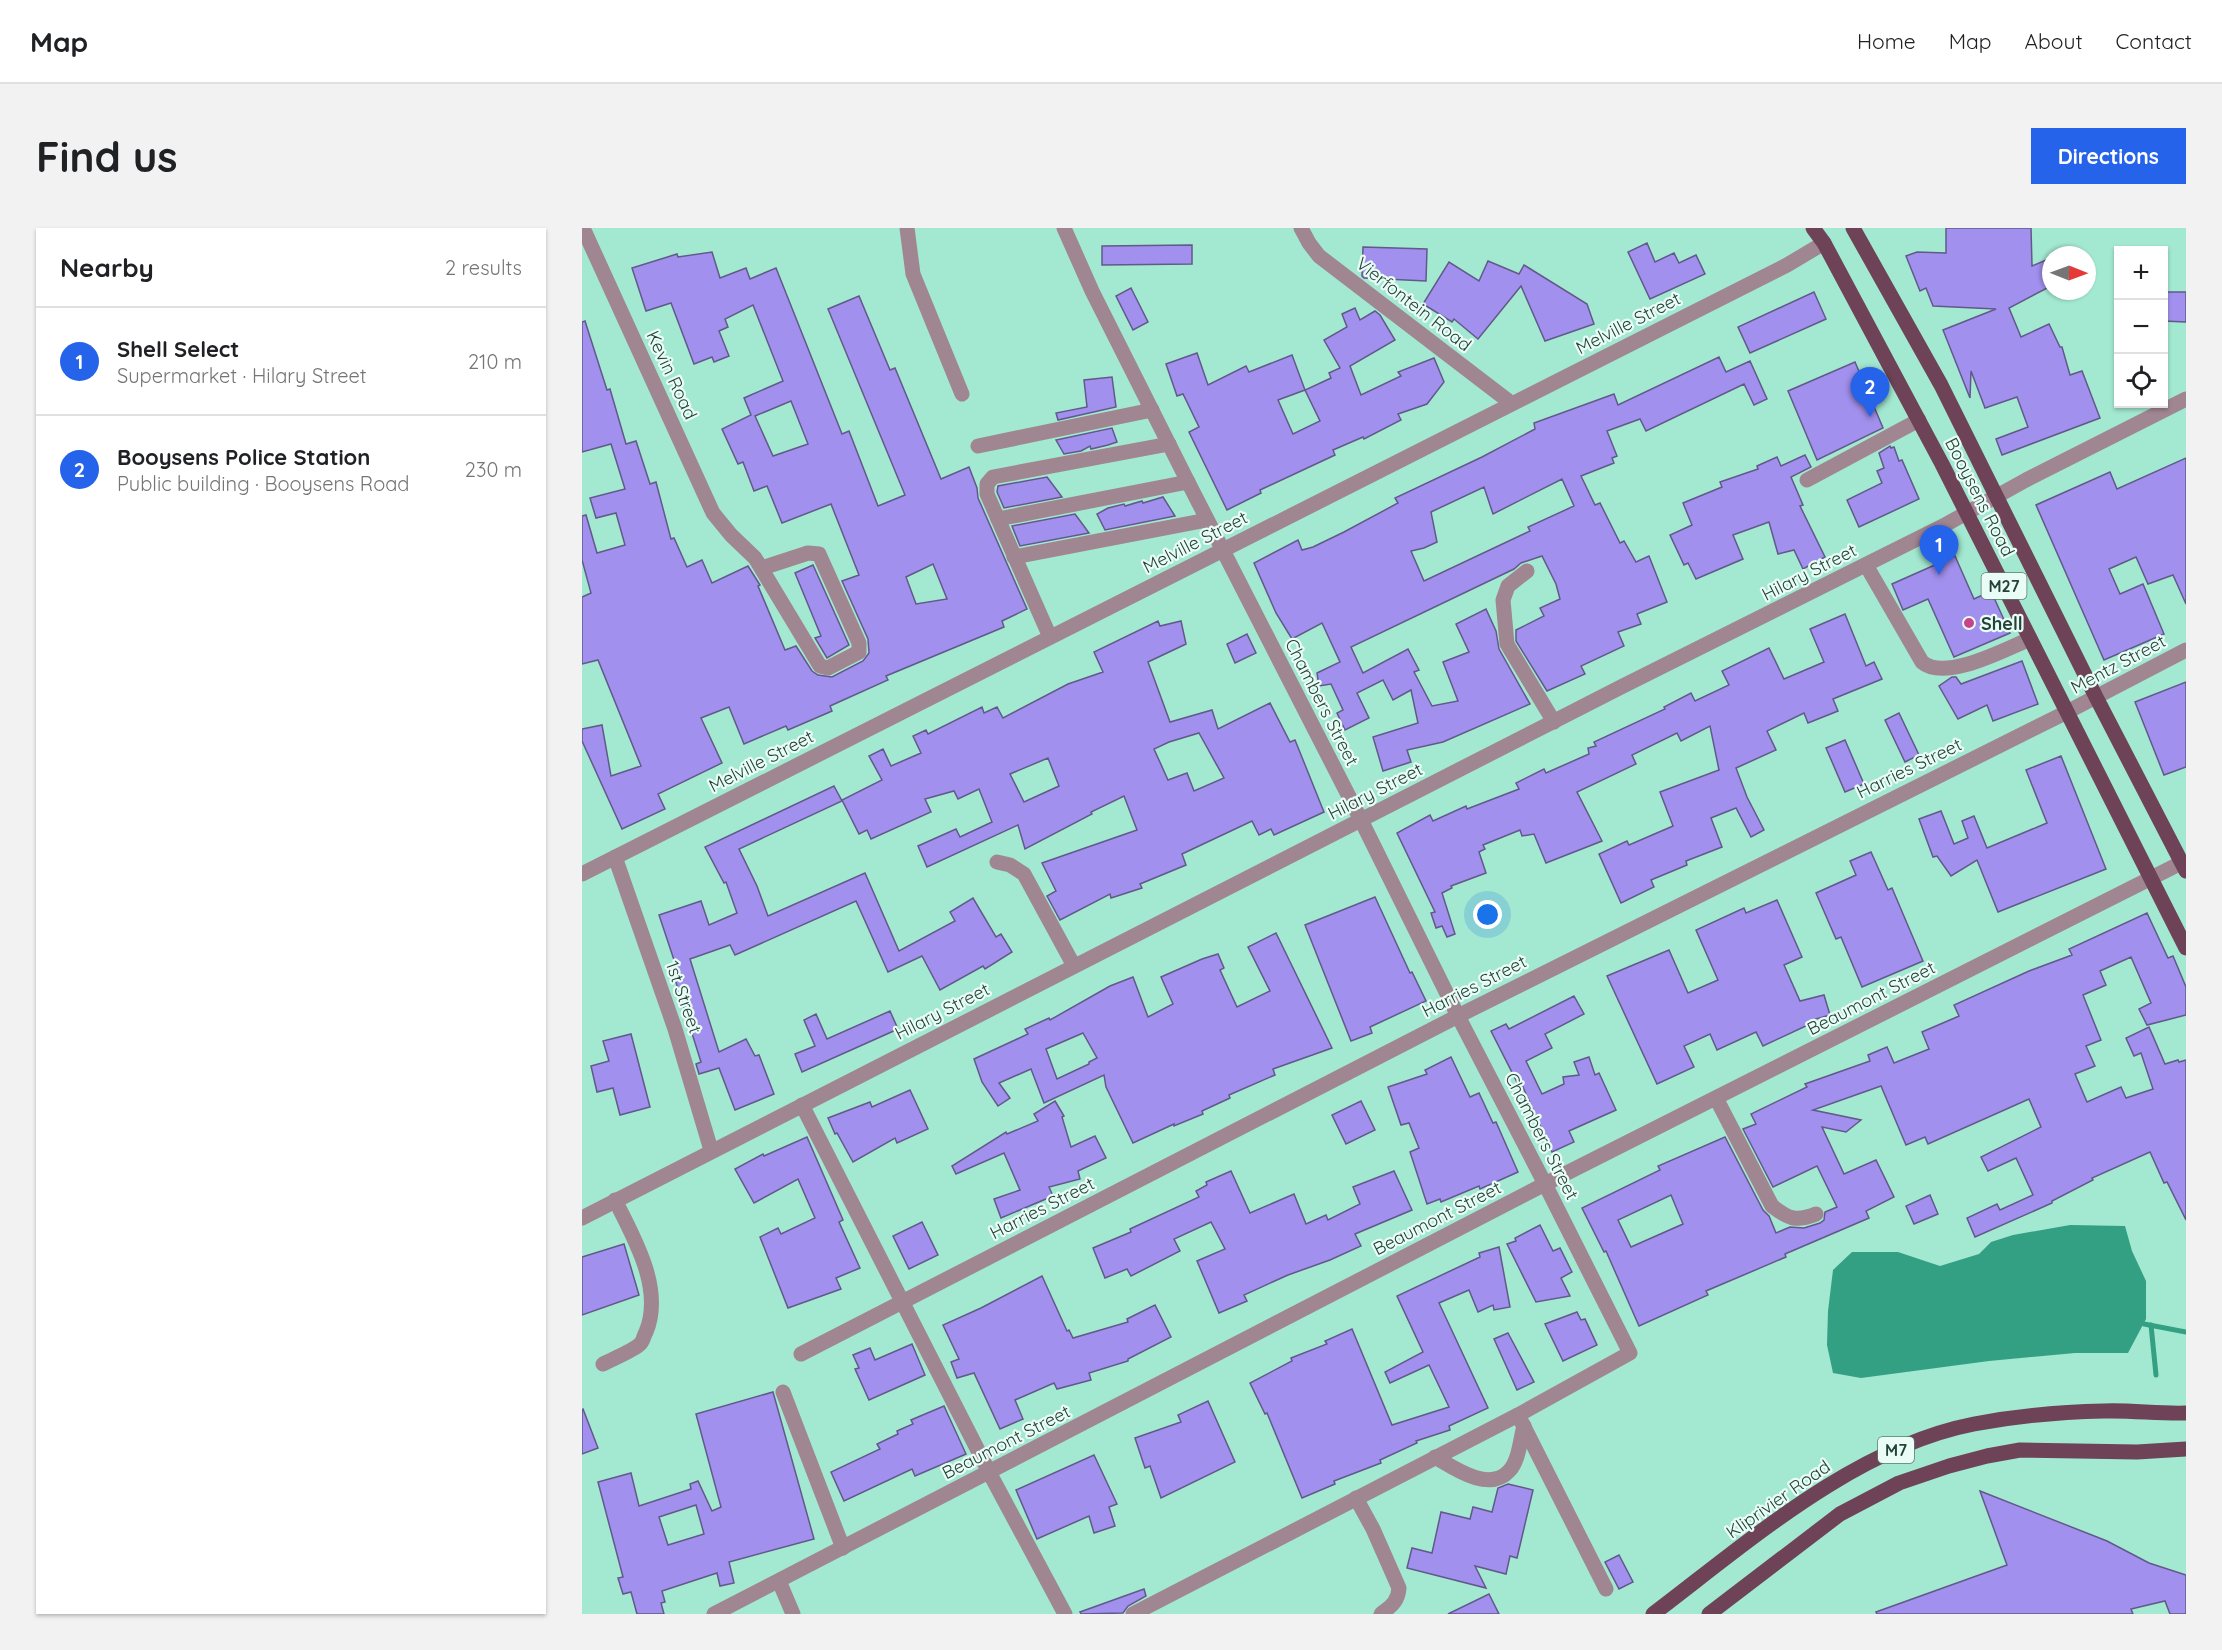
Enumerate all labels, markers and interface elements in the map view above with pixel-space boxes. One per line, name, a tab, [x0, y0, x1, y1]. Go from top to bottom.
text: Map	[30, 24, 88, 59]
text: Home	[1857, 28, 1916, 54]
text: Map	[1949, 28, 1992, 54]
text: About	[2025, 28, 2083, 54]
text: Contact	[2116, 28, 2192, 54]
button: Directions	[2031, 128, 2186, 184]
text: Find us	[36, 130, 178, 183]
north arrow	[2042, 246, 2096, 300]
map controls	[2114, 246, 2168, 408]
button: +	[2114, 246, 2168, 300]
text: Nearby	[60, 251, 154, 284]
street label: Vierfontein Road	[1352, 252, 1476, 356]
text: 2 results	[445, 255, 522, 280]
street label: Melville Street	[1572, 287, 1684, 359]
button: −	[2114, 300, 2168, 354]
street label: Kevin Road	[641, 327, 703, 423]
text: Shell Select	[117, 335, 239, 363]
text: 1	[76, 349, 83, 374]
text: 210 m	[468, 349, 522, 374]
button: locate	[2114, 354, 2168, 408]
text: Supermarket · Hilary Street	[117, 363, 367, 388]
pin: 2	[1850, 368, 1890, 417]
street label: Booysens Road	[1940, 434, 2020, 560]
text: Booysens Police Station	[117, 443, 370, 471]
text: 2	[74, 457, 85, 482]
text: 230 m	[465, 457, 522, 482]
text: Public building · Booysens Road	[117, 471, 409, 496]
street label: Melville Street	[1139, 506, 1251, 578]
pin: 1	[1920, 526, 1958, 575]
street label: Hilary Street	[1758, 538, 1860, 606]
road number: M27	[1982, 573, 2026, 599]
place label: Shell	[1981, 612, 2023, 635]
marker: Shell	[1962, 616, 1976, 630]
street label: Mentz Street	[2067, 629, 2169, 699]
street label: Chambers Street	[1280, 634, 1364, 770]
street label: Melville Street	[705, 725, 817, 797]
street label: Harries Street	[1853, 733, 1965, 803]
street label: Hilary Street	[1324, 757, 1426, 825]
your location	[1473, 900, 1502, 929]
street label: Harries Street	[1418, 950, 1530, 1022]
street label: Beaumont Street	[1803, 956, 1939, 1040]
street label: 1st Street	[661, 958, 707, 1036]
street label: Hilary Street	[891, 977, 993, 1045]
street label: Chambers Street	[1500, 1068, 1584, 1204]
street label: Harries Street	[986, 1172, 1098, 1244]
street label: Beaumont Street	[1369, 1176, 1505, 1260]
street label: Beaumont Street	[938, 1400, 1074, 1484]
road number: M7	[1878, 1437, 1914, 1463]
street label: Kliprivier Road	[1721, 1455, 1835, 1543]

